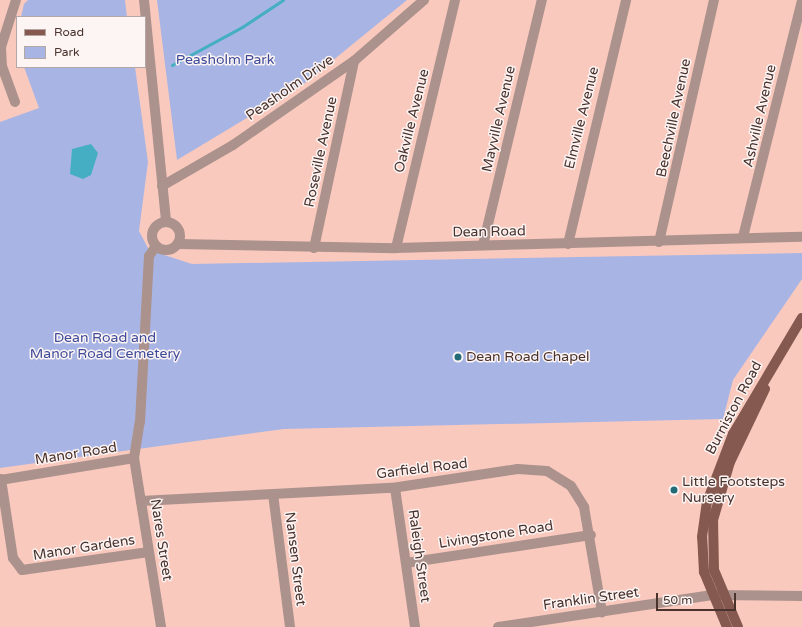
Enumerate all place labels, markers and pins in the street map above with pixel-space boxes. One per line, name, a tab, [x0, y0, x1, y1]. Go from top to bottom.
place label: Dean Road Chapel	[466, 349, 589, 365]
marker: Dean Road Chapel	[453, 352, 463, 362]
place label: Little Footsteps Nursery	[682, 474, 785, 506]
marker: Little Footsteps Nursery	[669, 485, 679, 495]

